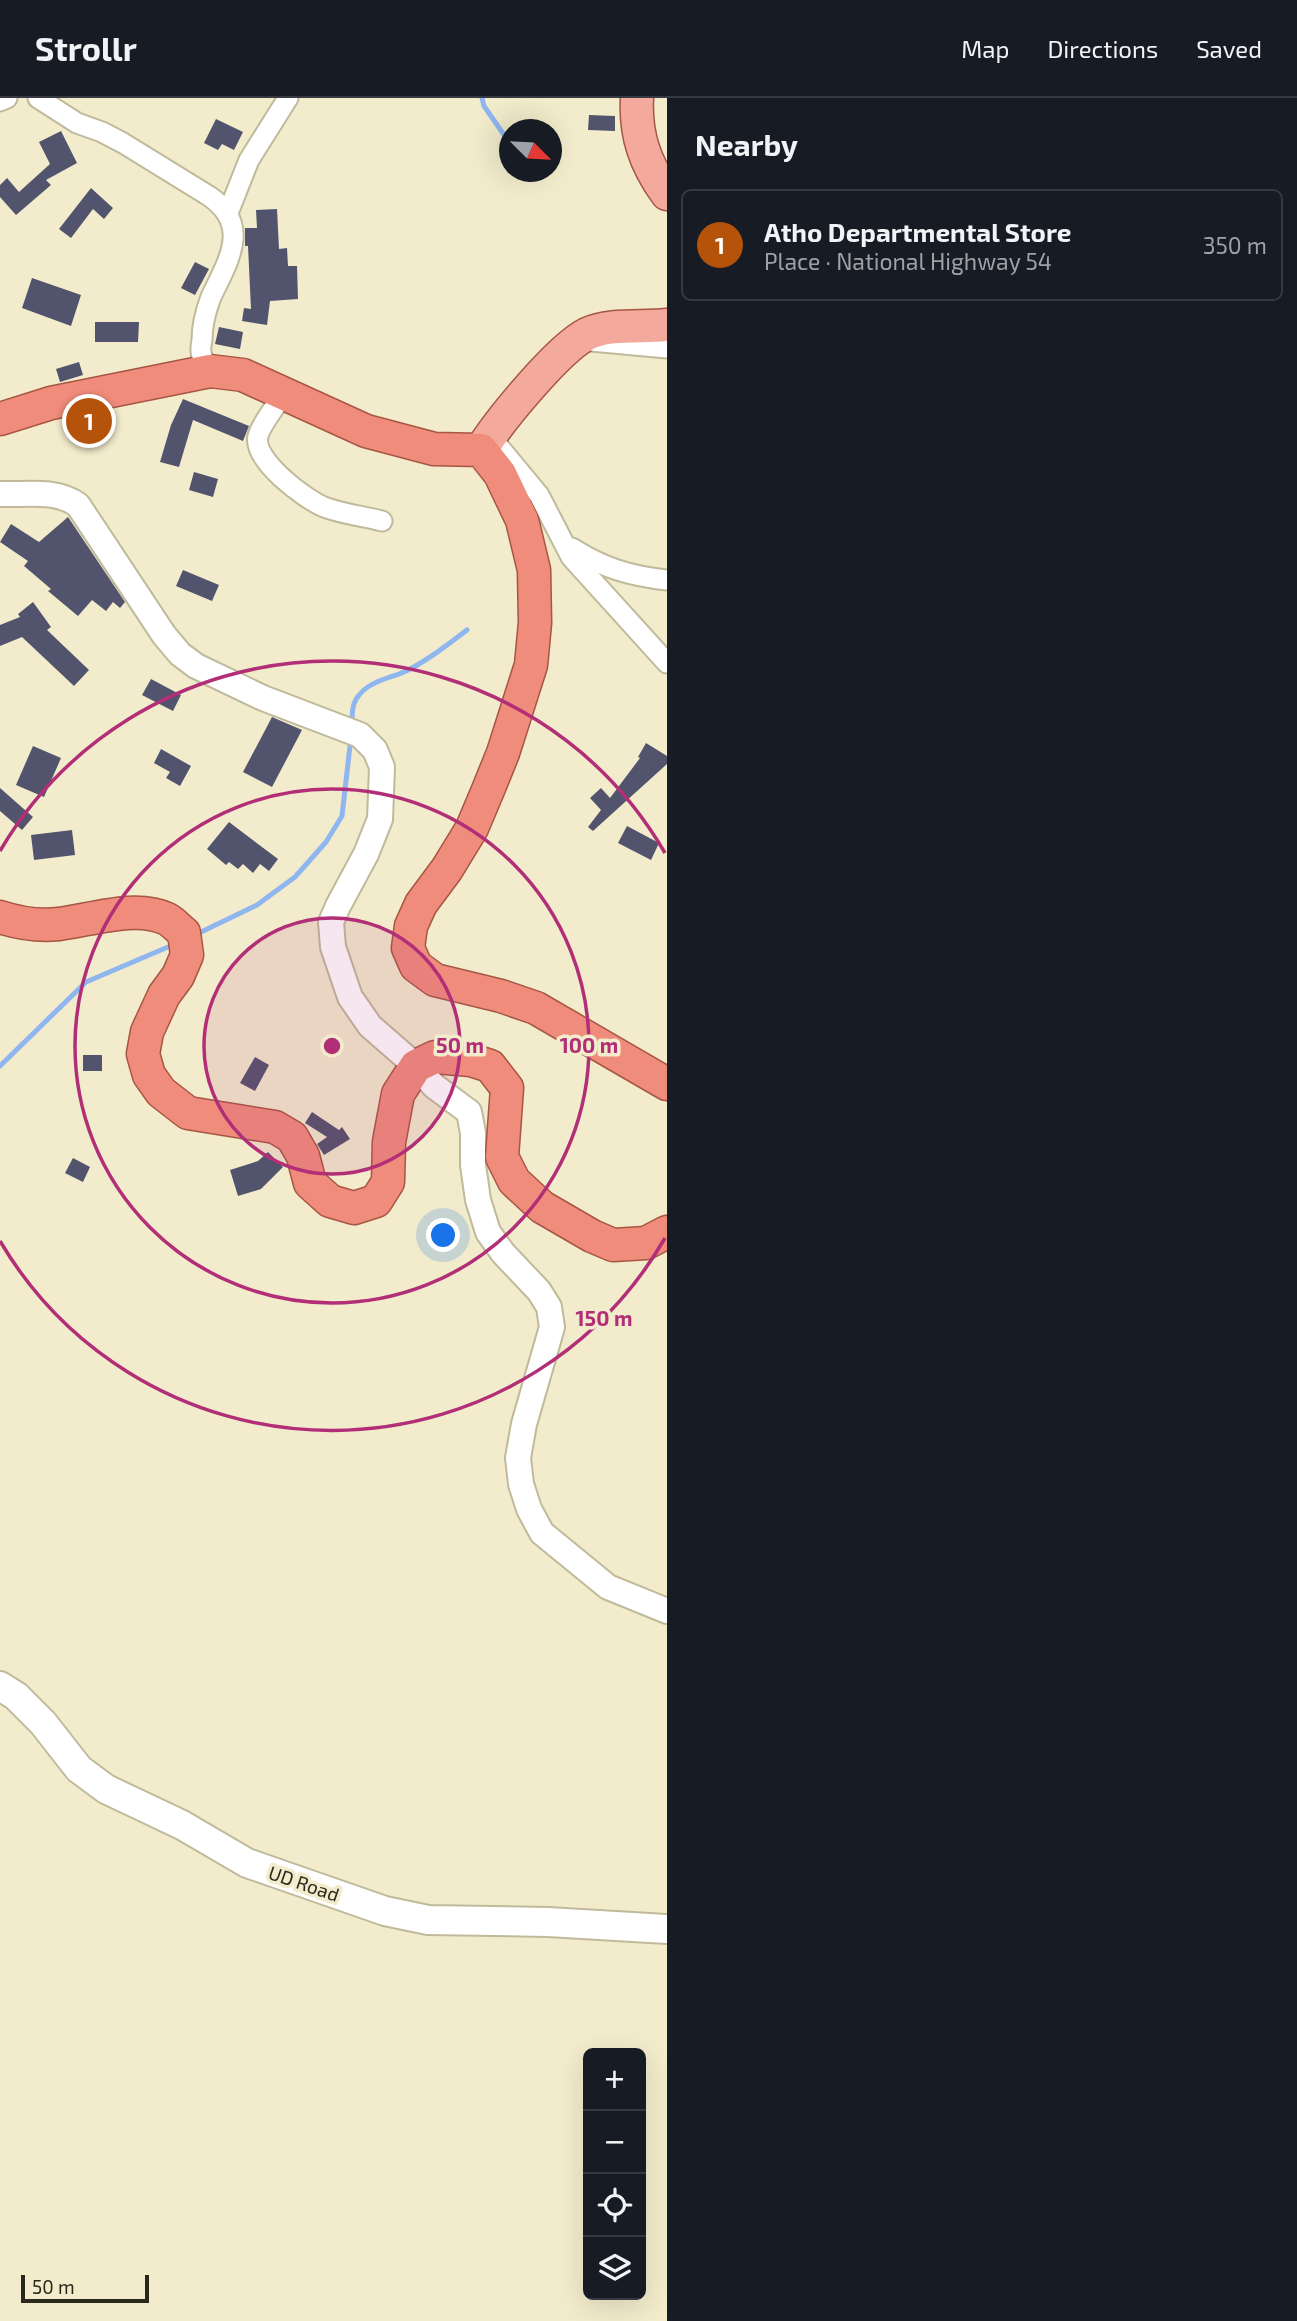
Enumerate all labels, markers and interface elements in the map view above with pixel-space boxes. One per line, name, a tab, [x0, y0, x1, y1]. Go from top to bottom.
text: Strollr	[35, 28, 137, 68]
text: Map	[961, 34, 1009, 63]
text: Directions	[1047, 34, 1158, 63]
text: Saved	[1196, 34, 1262, 63]
north arrow	[499, 119, 562, 182]
text: Nearby	[695, 126, 798, 162]
text: Atho Departmental Store	[764, 216, 1071, 247]
text: 1	[715, 231, 725, 259]
text: 350 m	[1203, 231, 1267, 259]
text: Place · National Highway 54	[764, 247, 1052, 275]
pin: 1	[66, 395, 112, 447]
text: 50 m	[436, 1032, 484, 1057]
text: 100 m	[560, 1032, 618, 1057]
centre of rings	[320, 1034, 344, 1058]
your location	[426, 1218, 460, 1252]
text: 150 m	[576, 1305, 632, 1330]
street label: UD Road	[266, 1860, 342, 1906]
map controls	[583, 2048, 646, 2300]
button: +	[583, 2048, 646, 2111]
button: −	[583, 2111, 646, 2174]
button: locate	[583, 2174, 646, 2237]
button: layers	[583, 2237, 646, 2300]
scale bar	[21, 2272, 149, 2304]
text: 50 m	[32, 2275, 75, 2298]

